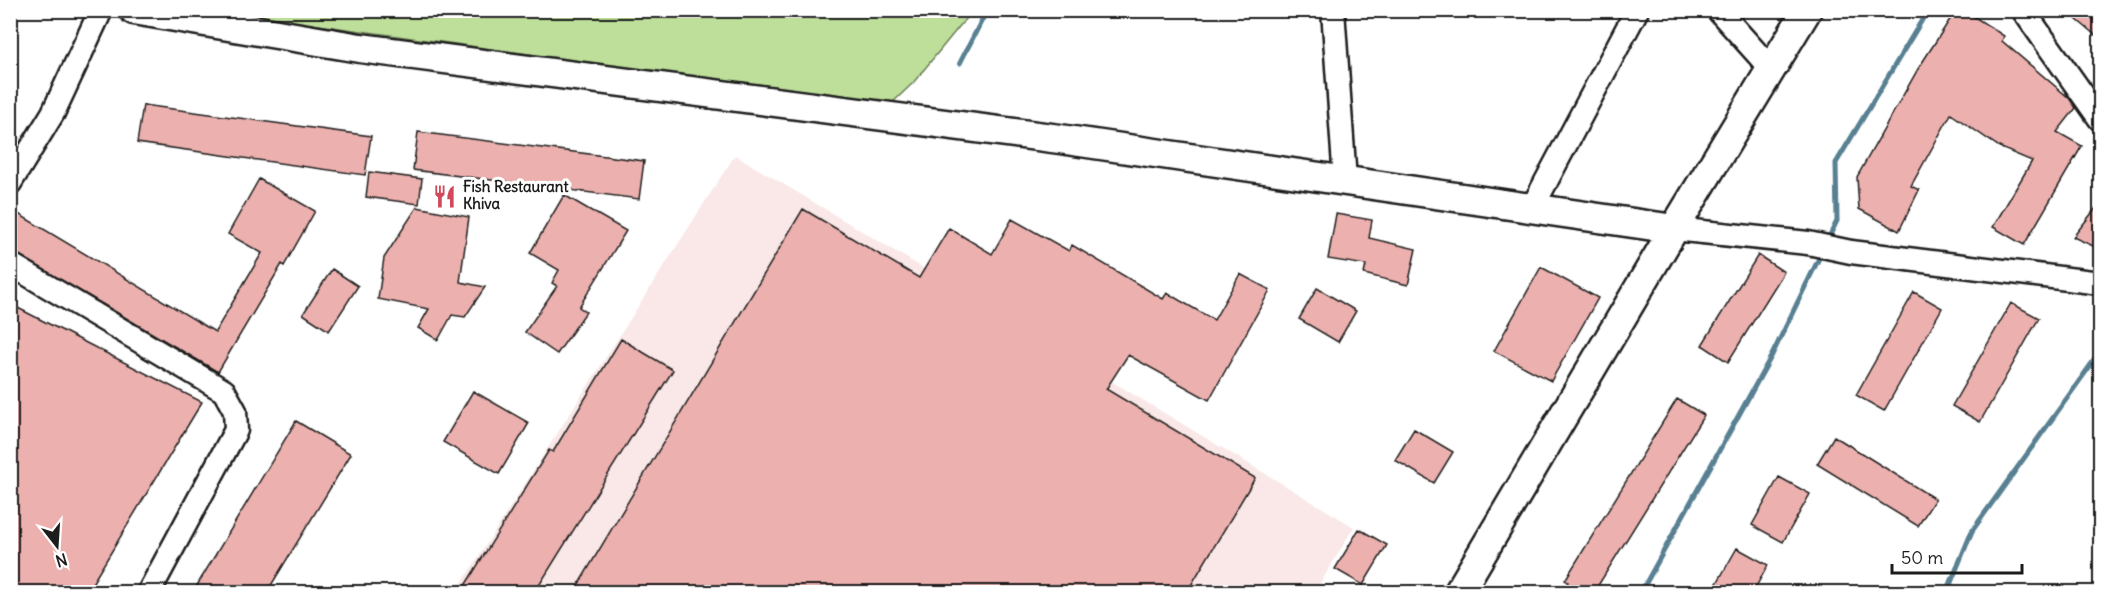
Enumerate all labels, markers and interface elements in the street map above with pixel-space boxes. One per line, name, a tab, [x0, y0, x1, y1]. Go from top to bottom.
place label: Fish Restaurant Khiva	[463, 177, 569, 213]
restaurant icon: Fish Restaurant Khiva	[432, 183, 458, 209]
north arrow	[27, 516, 87, 576]
scale bar	[1892, 537, 2022, 575]
text: 50 m	[1901, 546, 1943, 569]
text: N	[53, 549, 70, 572]

